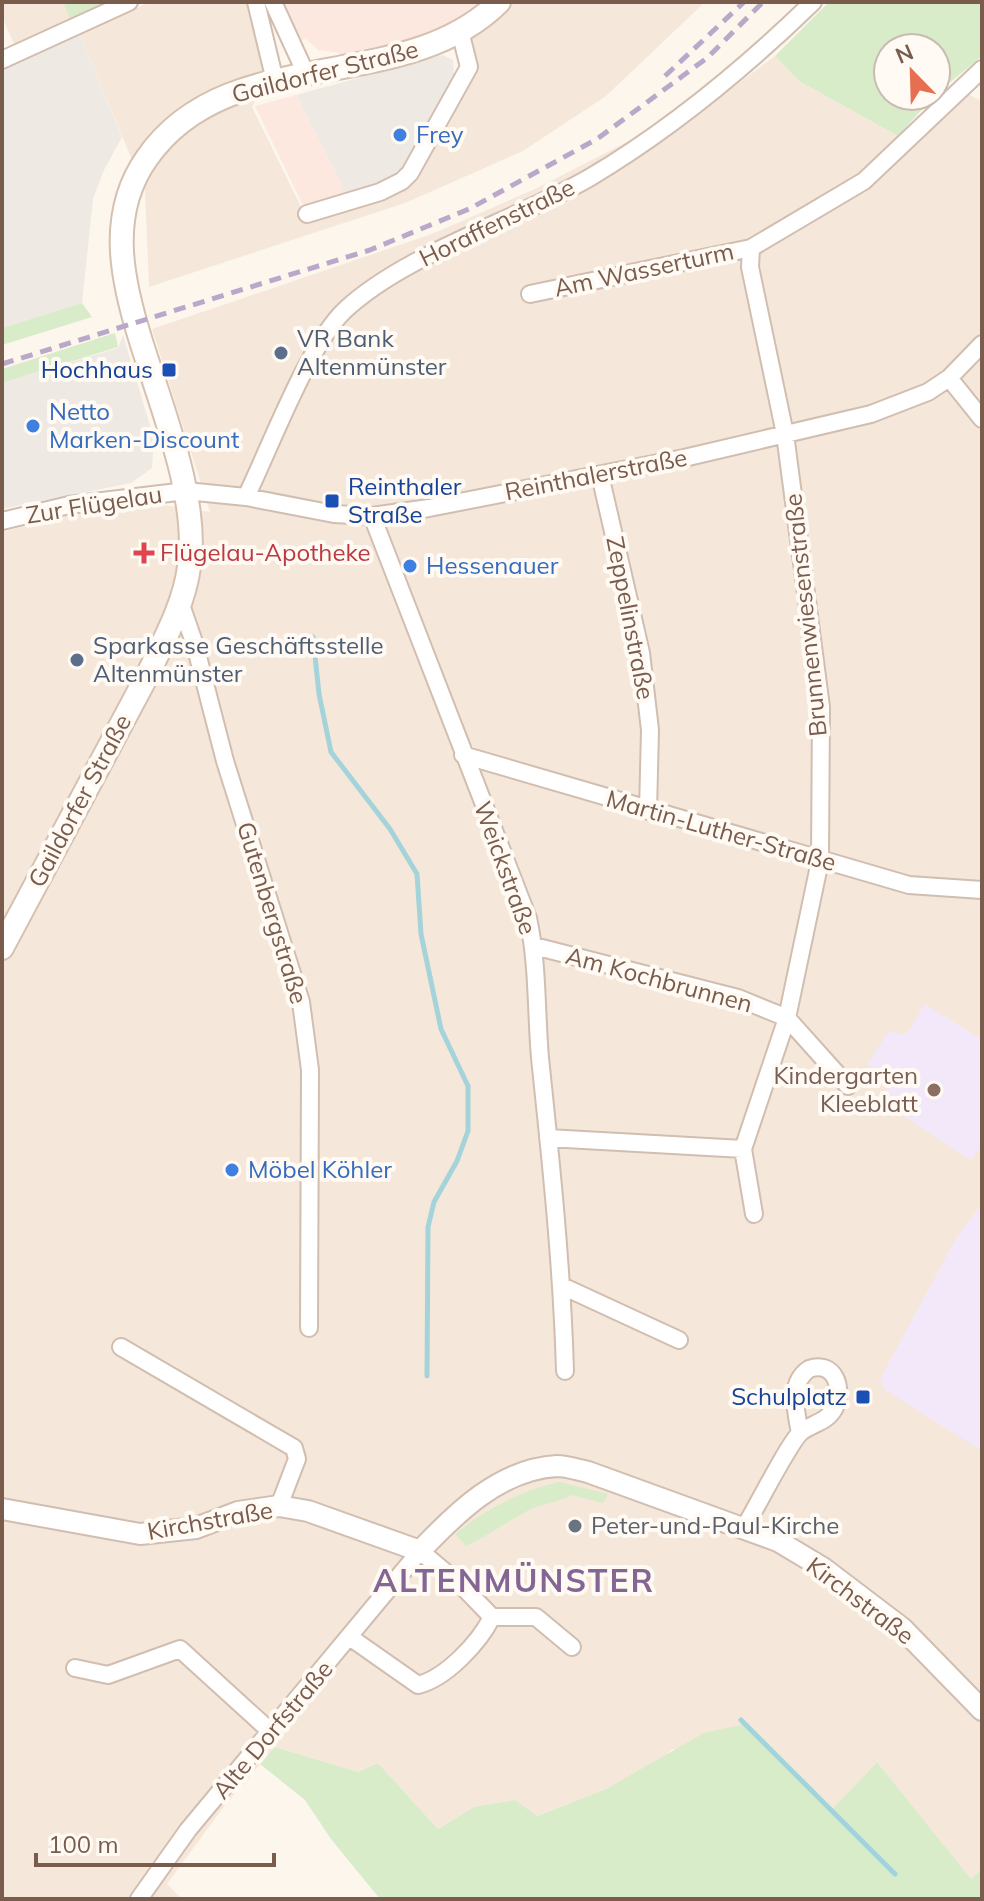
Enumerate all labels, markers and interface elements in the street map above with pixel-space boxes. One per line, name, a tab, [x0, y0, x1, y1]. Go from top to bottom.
north arrow	[872, 32, 952, 112]
street label: Gaildorfer Straße	[228, 33, 421, 109]
text: N	[891, 37, 917, 70]
place label: Frey	[416, 119, 464, 149]
marker: Frey	[391, 126, 409, 144]
street label: Horaffenstraße	[414, 172, 579, 273]
street label: Am Wasserturm	[551, 235, 736, 303]
place label: VR Bank Altenmünster	[297, 323, 447, 381]
marker: VR Bank Altenmünster	[272, 344, 290, 362]
place label: Hochhaus	[41, 354, 153, 384]
marker: Hochhaus	[160, 361, 178, 379]
place label: Netto Marken-Discount	[49, 396, 239, 454]
marker: Netto Marken-Discount	[24, 417, 42, 435]
street label: Reinthalerstraße	[502, 442, 689, 506]
place label: Reinthaler Straße	[348, 471, 462, 529]
street label: Zur Flügelau	[24, 478, 164, 530]
marker: Reinthaler Straße	[323, 492, 341, 510]
street label: Brunnenwiesenstraße	[777, 492, 833, 738]
street label: Zeppelinstraße	[600, 534, 662, 702]
place label: Flügelau-Apotheke	[160, 537, 371, 567]
marker: Flügelau-Apotheke	[135, 544, 153, 562]
place label: Hessenauer	[426, 550, 559, 580]
marker: Hessenauer	[401, 557, 419, 575]
place label: Sparkasse Geschäftsstelle Altenmünster	[93, 630, 384, 688]
marker: Sparkasse Geschäftsstelle Altenmünster	[68, 651, 86, 669]
street label: Gaildorfer Straße	[21, 709, 137, 892]
street label: Martin-Luther-Straße	[603, 783, 840, 877]
street label: Weickstraße	[468, 797, 544, 938]
street label: Gutenbergstraße	[231, 818, 315, 1007]
street label: Am Kochbrunnen	[563, 940, 756, 1018]
place label: Kindergarten Kleeblatt	[773, 1060, 918, 1118]
marker: Kindergarten Kleeblatt	[925, 1081, 943, 1099]
place label: Möbel Köhler	[248, 1154, 392, 1184]
marker: Möbel Köhler	[223, 1161, 241, 1179]
place label: Schulplatz	[731, 1381, 847, 1411]
marker: Schulplatz	[854, 1388, 872, 1406]
street label: Kirchstraße	[145, 1494, 275, 1546]
place label: Peter-und-Paul-Kirche	[591, 1510, 839, 1540]
marker: Peter-und-Paul-Kirche	[566, 1517, 584, 1535]
street label: Kirchstraße	[801, 1550, 920, 1650]
district label: ALTENMÜNSTER	[373, 1560, 655, 1600]
street label: Alte Dorfstraße	[206, 1654, 339, 1805]
scale bar	[36, 1817, 274, 1867]
text: 100 m	[48, 1829, 119, 1859]

